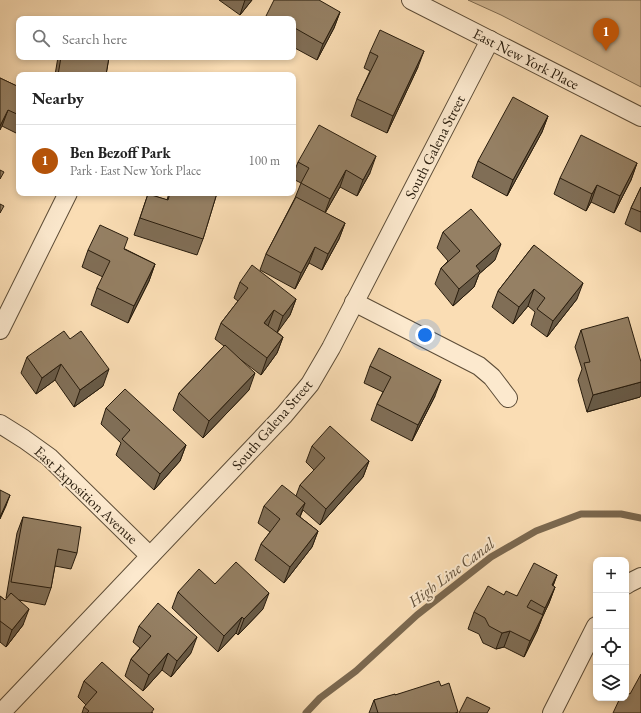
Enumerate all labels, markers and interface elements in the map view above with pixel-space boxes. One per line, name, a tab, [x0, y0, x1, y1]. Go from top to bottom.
search box	[16, 16, 296, 60]
pin: 1	[593, 18, 619, 51]
street label: East New York Place	[470, 24, 583, 94]
icon: search	[30, 27, 52, 49]
text: Search here	[62, 29, 127, 48]
text: Nearby	[32, 87, 84, 109]
street label: South Galena Street	[400, 91, 469, 202]
text: Ben Bezoff Park	[70, 143, 171, 162]
text: 1	[42, 152, 48, 169]
text: 100 m	[249, 152, 280, 169]
text: Park · East New York Place	[70, 162, 201, 179]
your location	[415, 325, 435, 345]
street label: South Galena Street	[227, 375, 316, 474]
street label: East Exposition Avenue	[30, 442, 142, 548]
water label: High Line Canal	[403, 533, 499, 612]
map controls	[593, 557, 629, 701]
button: +	[593, 557, 629, 593]
button: −	[593, 593, 629, 629]
button: locate	[593, 629, 629, 665]
button: layers	[593, 665, 629, 701]

